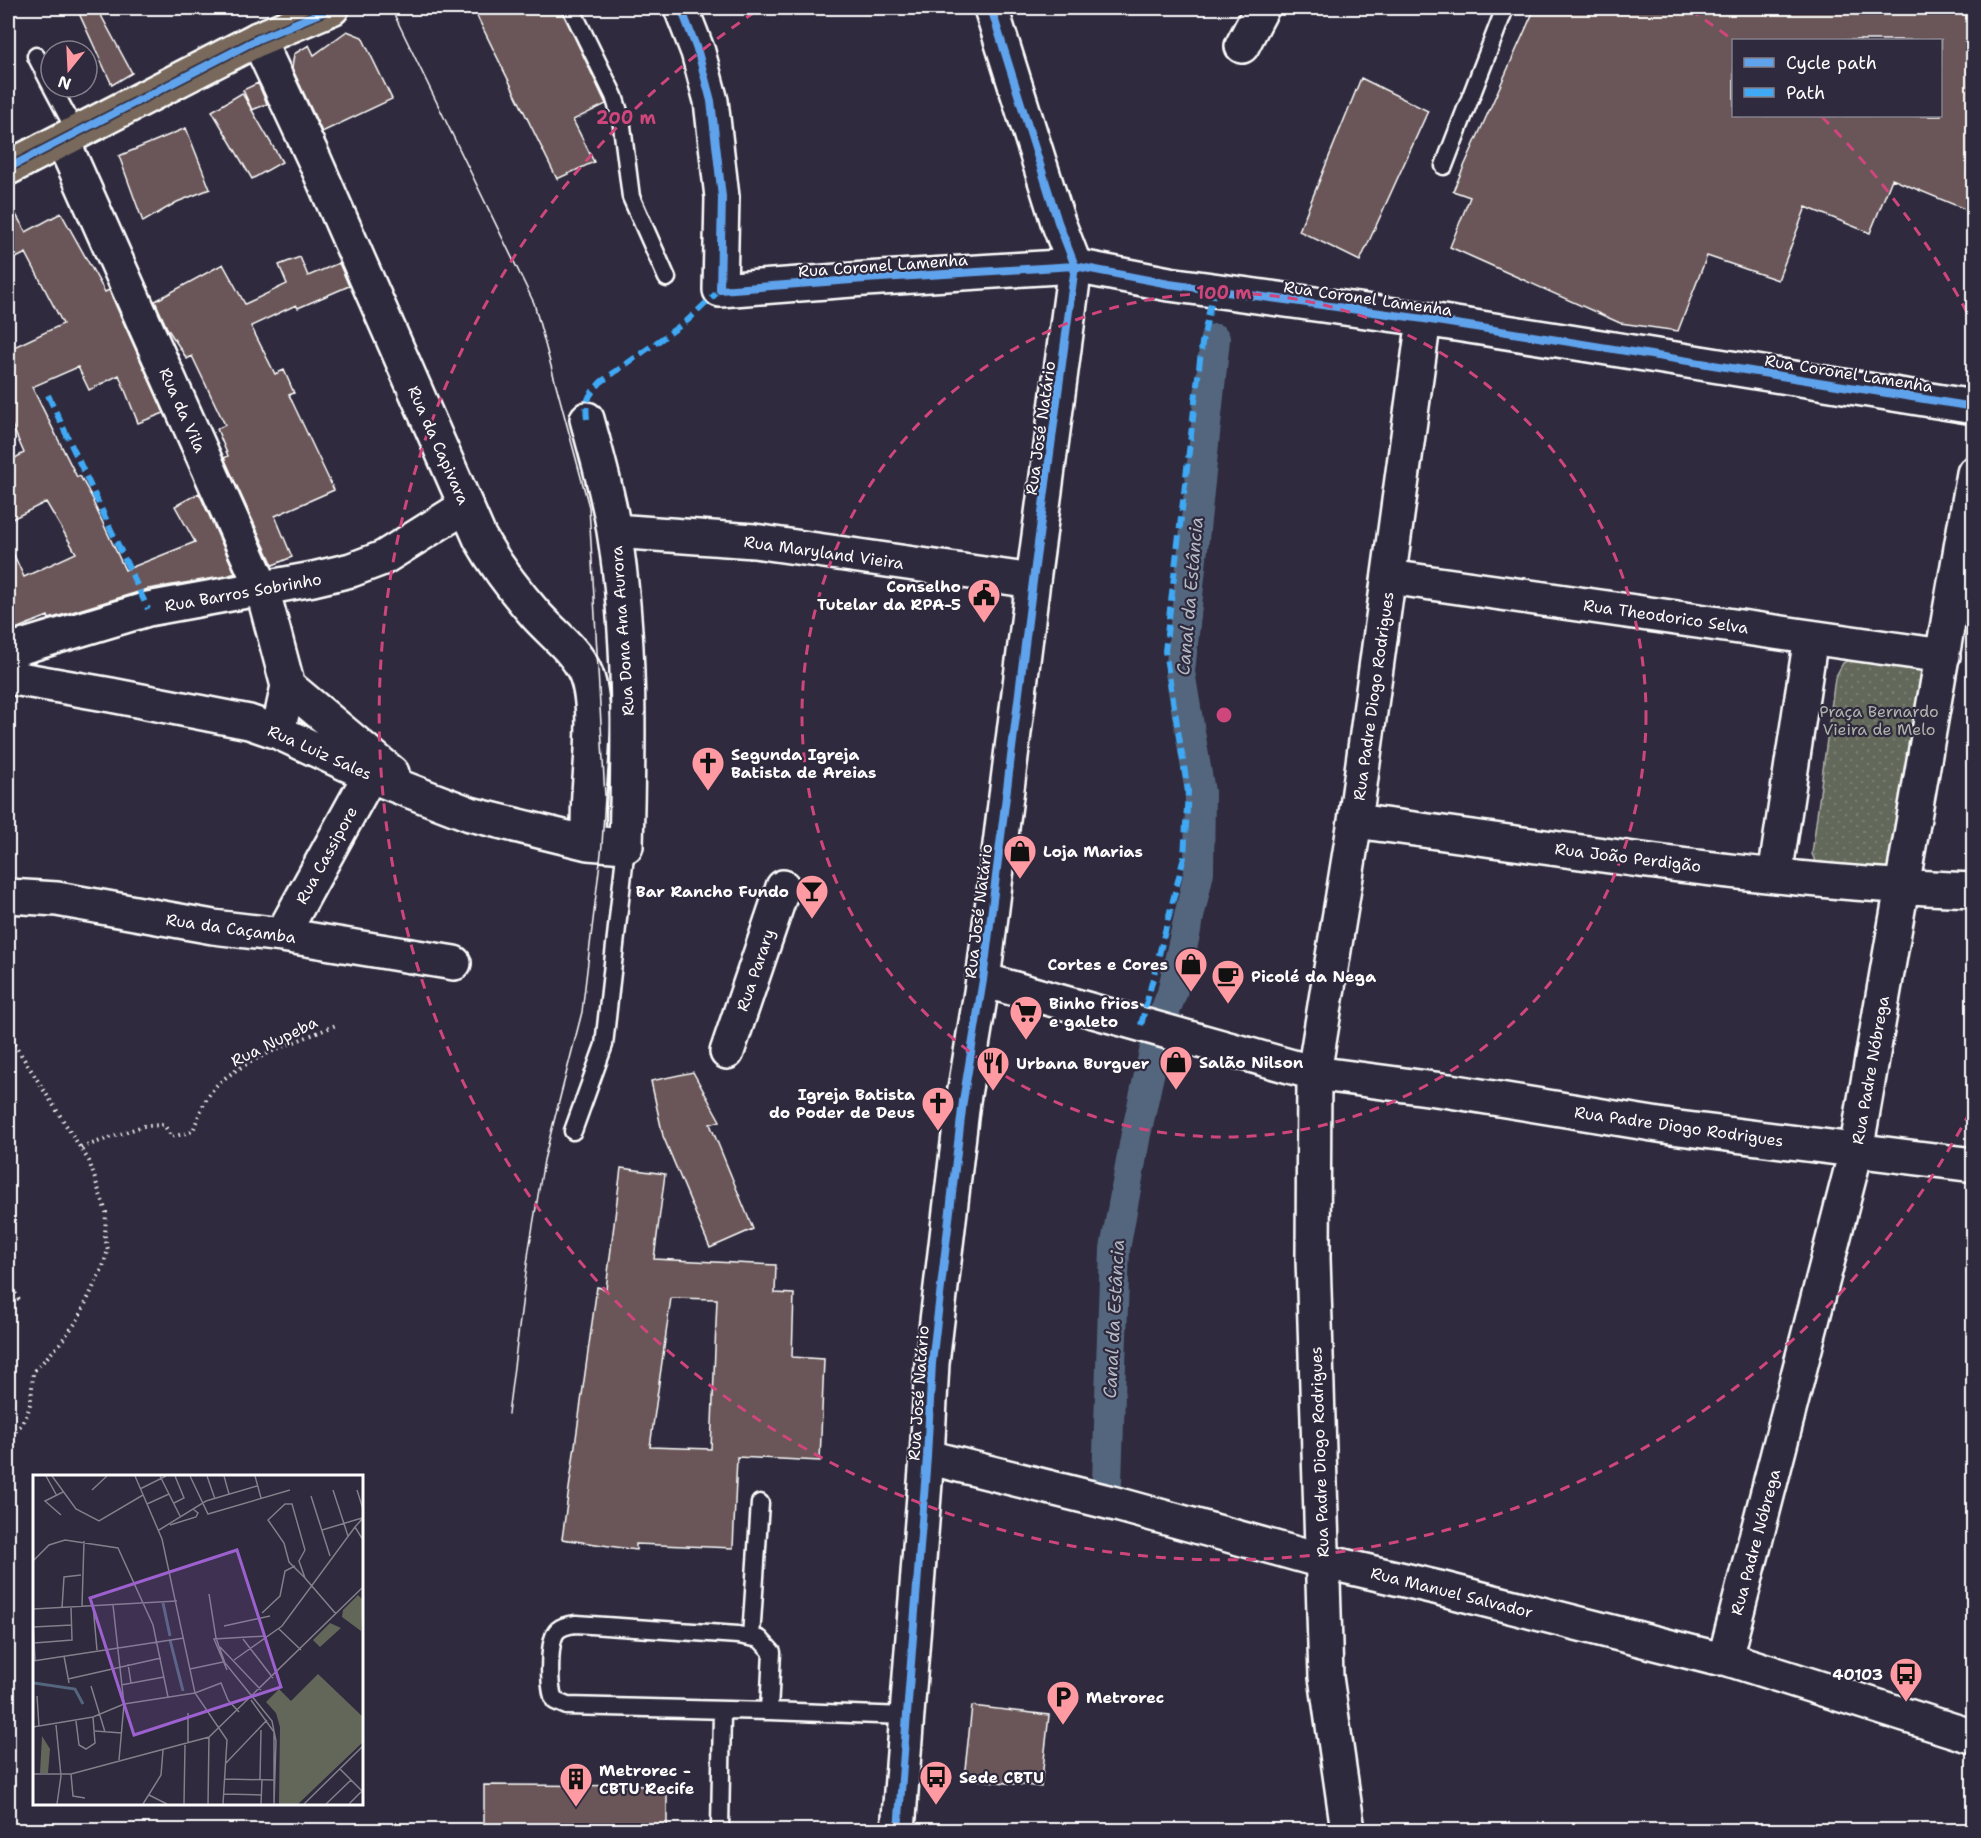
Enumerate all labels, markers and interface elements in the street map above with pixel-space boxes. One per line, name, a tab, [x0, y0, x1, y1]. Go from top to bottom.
north arrow	[39, 39, 99, 99]
legend	[1732, 39, 1942, 117]
text: Cycle path	[1786, 51, 1877, 75]
text: N	[55, 71, 74, 95]
text: Path	[1786, 81, 1825, 105]
text: 200 m	[596, 106, 657, 130]
street label: Rua Coronel Lamenha	[797, 249, 969, 282]
street label: Rua Coronel Lamenha	[1282, 276, 1454, 321]
text: 100 m	[1196, 281, 1252, 305]
street label: Rua Coronel Lamenha	[1763, 350, 1935, 397]
street label: Rua José Natário	[1021, 360, 1060, 497]
street label: Rua da Vila	[155, 365, 211, 456]
street label: Rua da Capivara	[403, 382, 474, 508]
water label: Canal da Estância	[1171, 516, 1209, 676]
street label: Rua Maryland Vieira	[743, 531, 905, 574]
street label: Rua Dona Ana Aurora	[606, 545, 639, 717]
street label: Rua Barros Sobrinho	[163, 568, 323, 617]
place label: Conselho Tutelar da RPA-5	[817, 576, 961, 615]
public building icon: Conselho Tutelar da RPA-5	[966, 577, 1002, 624]
street label: Rua Padre Diogo Rodrigues	[1348, 590, 1399, 802]
street label: Rua Theodorico Selva	[1582, 594, 1750, 638]
park label: Praça Bernardo Vieira de Melo	[1819, 701, 1939, 740]
centre of rings	[1214, 705, 1234, 725]
street label: Rua Luiz Sales	[265, 720, 375, 785]
place label: Segunda Igreja Batista de Areias	[731, 744, 876, 783]
church icon: Segunda Igreja Batista de Areias	[690, 745, 726, 792]
street label: Rua Cassipore	[291, 803, 362, 908]
shop icon: Loja Marias	[1002, 833, 1038, 880]
street label: Rua João Perdigão	[1554, 838, 1702, 877]
place label: Loja Marias	[1043, 841, 1143, 862]
street label: Rua José Natário	[960, 843, 997, 980]
bar icon: Bar Rancho Fundo	[794, 873, 830, 920]
place label: Bar Rancho Fundo	[636, 881, 789, 902]
street label: Rua da Caçamba	[165, 909, 297, 948]
street label: Rua Parary	[732, 926, 779, 1014]
shop icon: Cortes e Cores	[1173, 946, 1209, 993]
place label: Cortes e Cores	[1048, 954, 1168, 975]
cafe icon: Picolé da Nega	[1210, 958, 1246, 1005]
place label: Picolé da Nega	[1251, 966, 1376, 987]
place label: Binho frios e galeto	[1049, 993, 1139, 1032]
supermarket icon: Binho frios e galeto	[1008, 994, 1044, 1041]
street label: Rua Padre Nóbrega	[1847, 994, 1894, 1146]
street label: Rua Nupeba	[228, 1011, 321, 1071]
shop icon: Salão Nilson	[1158, 1044, 1194, 1091]
restaurant icon: Urbana Burguer	[975, 1045, 1011, 1092]
place label: Salão Nilson	[1199, 1052, 1304, 1073]
place label: Urbana Burguer	[1016, 1053, 1150, 1074]
place label: Igreja Batista do Poder de Deus	[769, 1084, 915, 1123]
church icon: Igreja Batista do Poder de Deus	[920, 1085, 956, 1132]
street label: Rua Padre Diogo Rodrigues	[1573, 1101, 1785, 1152]
water label: Canal da Estância	[1098, 1239, 1130, 1399]
street label: Rua José Natário	[903, 1325, 934, 1461]
street label: Rua Padre Diogo Rodrigues	[1305, 1346, 1334, 1558]
street label: Rua Padre Nóbrega	[1726, 1467, 1785, 1618]
inset map	[33, 1475, 363, 1805]
street label: Rua Manuel Salvador	[1368, 1562, 1535, 1623]
bus stop icon: 40103	[1888, 1656, 1924, 1703]
place label: 40103	[1832, 1664, 1883, 1685]
parking icon: Metrorec	[1045, 1679, 1081, 1726]
place label: Metrorec	[1086, 1687, 1164, 1708]
bus stop icon: Sede CBTU	[918, 1759, 954, 1806]
place label: Metrorec - CBTU Recife	[599, 1760, 695, 1799]
building icon: Metrorec - CBTU Recife	[558, 1761, 594, 1808]
place label: Sede CBTU	[959, 1767, 1044, 1788]

